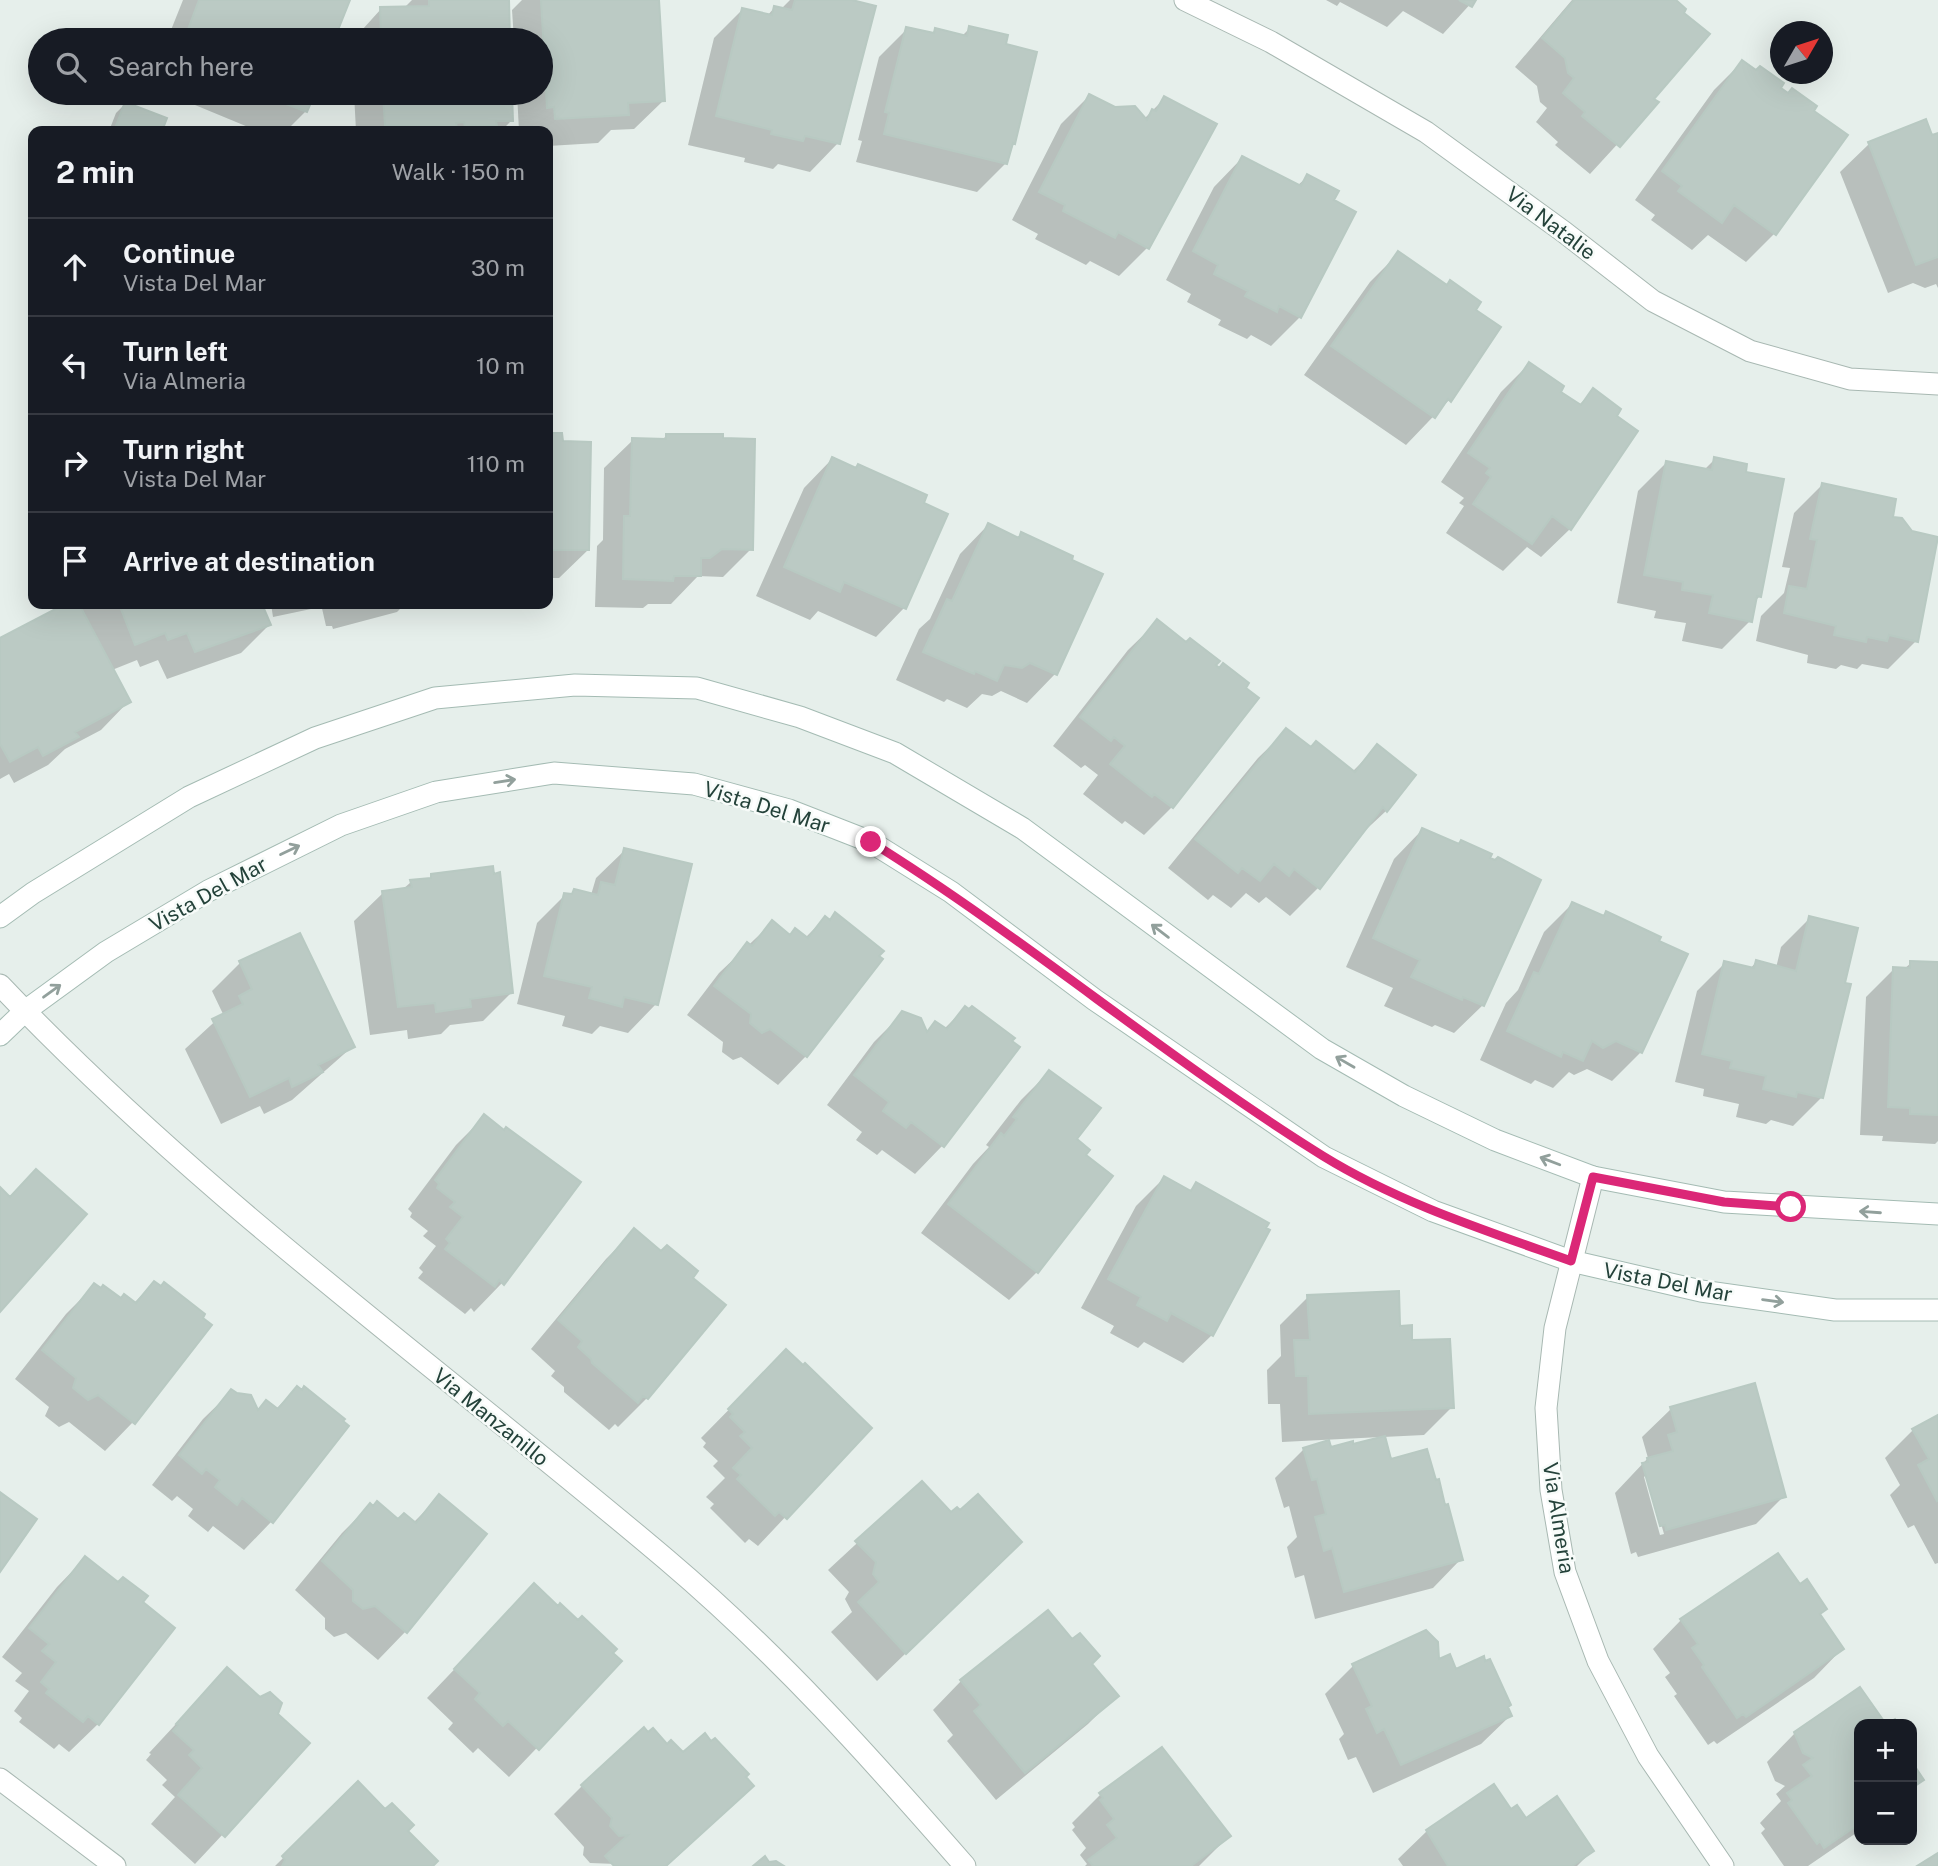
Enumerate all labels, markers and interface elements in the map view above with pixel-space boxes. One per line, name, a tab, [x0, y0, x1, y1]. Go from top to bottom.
north arrow	[1770, 21, 1833, 84]
search box	[28, 28, 553, 105]
icon: search	[52, 48, 90, 86]
text: Search here	[108, 51, 254, 82]
text: 2 min	[56, 154, 135, 190]
text: Walk · 150 m	[392, 158, 525, 185]
street label: Via Natalie	[1501, 181, 1601, 265]
text: Continue	[123, 238, 235, 269]
icon: ahead	[56, 248, 94, 286]
text: 30 m	[471, 254, 525, 281]
text: Vista Del Mar	[123, 269, 266, 296]
text: Turn left	[123, 336, 228, 367]
icon: left	[56, 346, 94, 384]
text: 10 m	[476, 352, 525, 379]
text: Via Almeria	[123, 367, 246, 394]
text: Turn right	[123, 434, 245, 465]
icon: right	[56, 444, 94, 482]
text: 110 m	[467, 450, 525, 477]
text: Vista Del Mar	[123, 465, 266, 492]
icon: arrive	[56, 542, 94, 580]
text: Arrive at destination	[123, 546, 375, 577]
one-way arrow	[493, 774, 516, 787]
street label: Vista Del Mar	[701, 776, 833, 838]
route end	[855, 826, 886, 857]
one-way arrow	[279, 843, 300, 857]
street label: Vista Del Mar	[145, 851, 271, 937]
one-way arrow	[1150, 924, 1169, 939]
one-way arrow	[43, 984, 61, 999]
one-way arrow	[1336, 1055, 1356, 1069]
one-way arrow	[1540, 1153, 1561, 1166]
route start	[1775, 1191, 1806, 1222]
one-way arrow	[1859, 1205, 1882, 1218]
street label: Vista Del Mar	[1601, 1257, 1735, 1307]
one-way arrow	[1761, 1295, 1784, 1308]
street label: Via Manzanillo	[428, 1363, 554, 1471]
street label: Via Almeria	[1538, 1461, 1580, 1575]
map controls	[1854, 1719, 1917, 1845]
button: +	[1854, 1719, 1917, 1782]
button: −	[1854, 1782, 1917, 1845]

